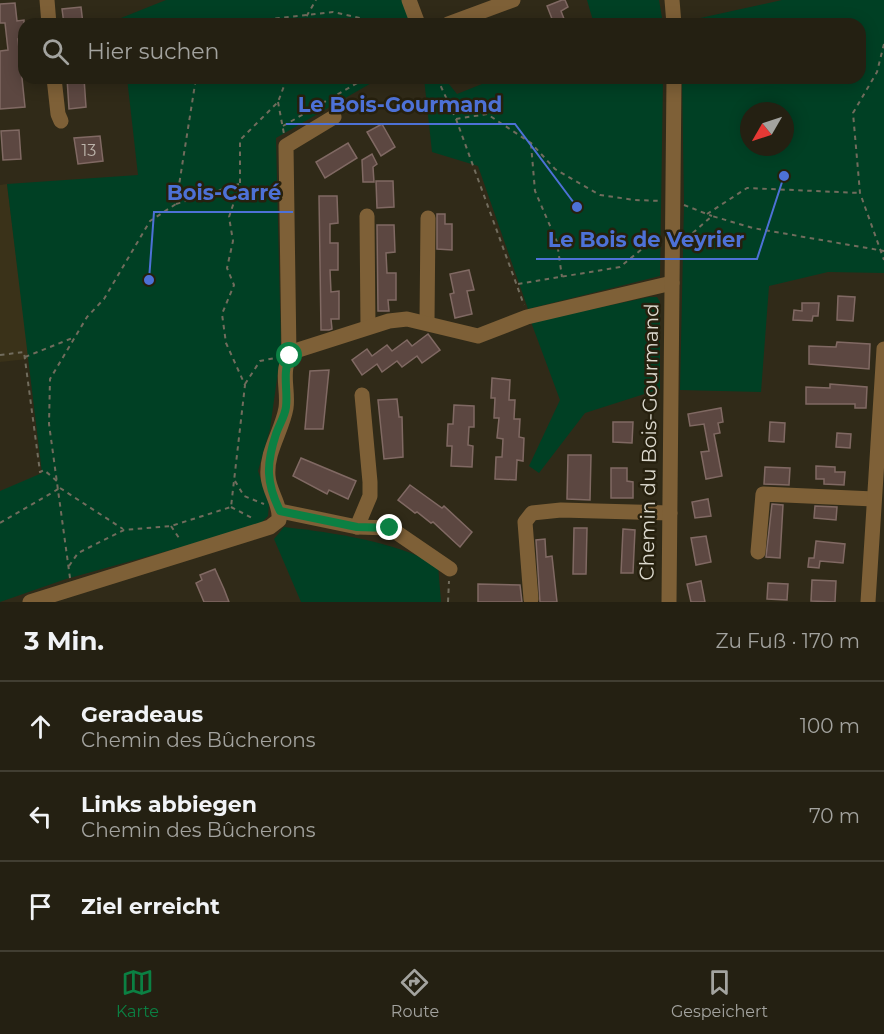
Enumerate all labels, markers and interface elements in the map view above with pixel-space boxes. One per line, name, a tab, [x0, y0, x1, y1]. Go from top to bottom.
search box	[18, 18, 866, 84]
icon: search	[39, 35, 72, 68]
text: Hier suchen	[87, 38, 219, 65]
callout: Le Bois-Gourmand	[286, 85, 515, 124]
text: Le Bois-Gourmand	[298, 92, 502, 117]
north arrow	[740, 102, 794, 156]
house number: 13	[82, 141, 96, 160]
callout: Bois-Carré	[154, 173, 293, 212]
text: Bois-Carré	[167, 180, 281, 205]
callout: Le Bois de Veyrier	[536, 220, 757, 259]
text: Le Bois de Veyrier	[548, 227, 744, 252]
street label: Chemin du Bois-Gourmand	[635, 303, 663, 581]
route start	[276, 342, 302, 368]
route end	[376, 514, 402, 540]
text: 3 Min.	[24, 625, 104, 657]
text: Zu Fuß · 170 m	[716, 629, 860, 653]
text: Geradeaus	[81, 701, 203, 728]
icon: ahead	[24, 710, 57, 743]
text: 100 m	[800, 714, 860, 738]
text: Chemin des Bûcherons	[81, 728, 316, 752]
text: Links abbiegen	[81, 791, 257, 818]
icon: left	[24, 800, 57, 833]
text: 70 m	[809, 804, 860, 828]
text: Chemin des Bûcherons	[81, 818, 316, 842]
icon: arrive	[24, 890, 57, 923]
text: Ziel erreicht	[81, 893, 220, 920]
tab: Karte	[116, 966, 159, 1021]
tab: Route	[391, 966, 439, 1021]
tab: Gespeichert	[671, 966, 768, 1021]

